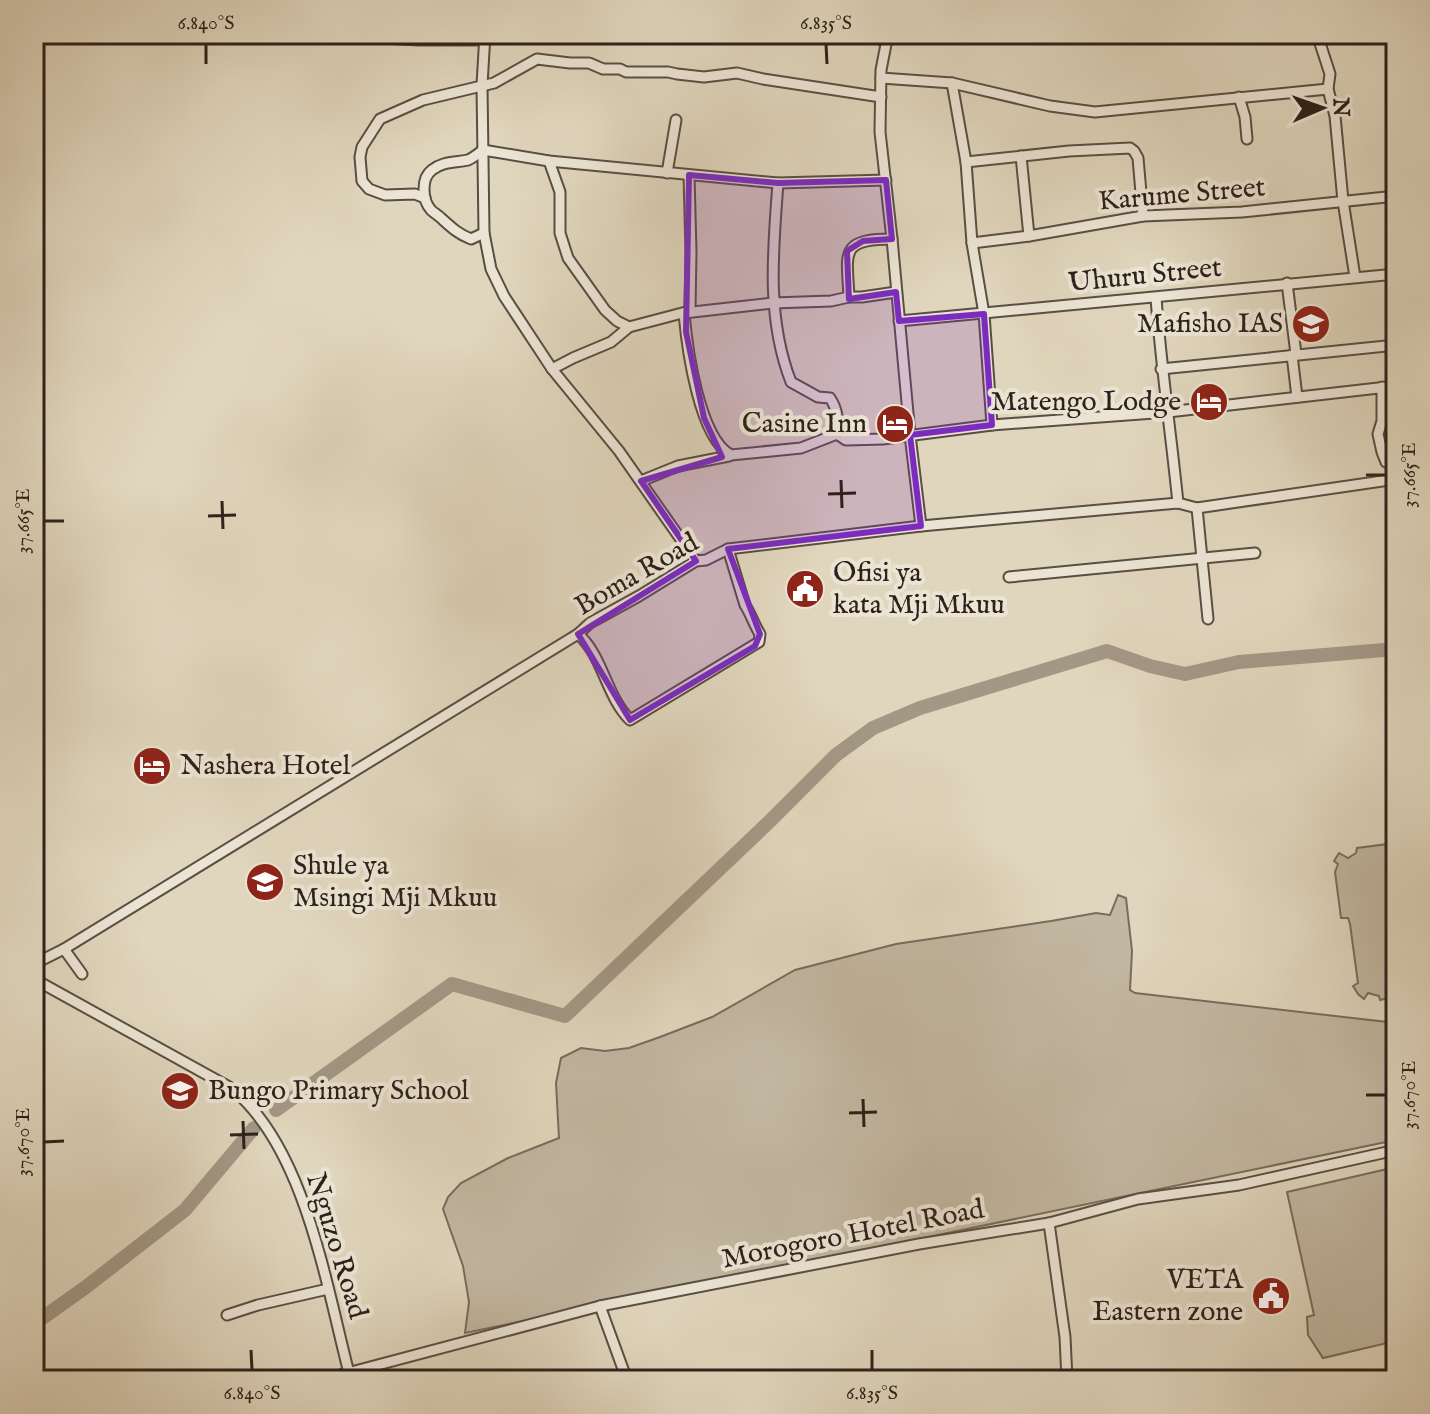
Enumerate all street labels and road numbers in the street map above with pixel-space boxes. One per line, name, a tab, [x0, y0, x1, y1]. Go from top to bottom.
street label: Karume Street	[1097, 170, 1267, 220]
street label: Uhuru Street	[1067, 251, 1224, 301]
street label: Boma Road	[569, 526, 705, 624]
street label: Nguzo Road	[297, 1169, 375, 1323]
street label: Morogoro Hotel Road	[719, 1192, 987, 1278]

